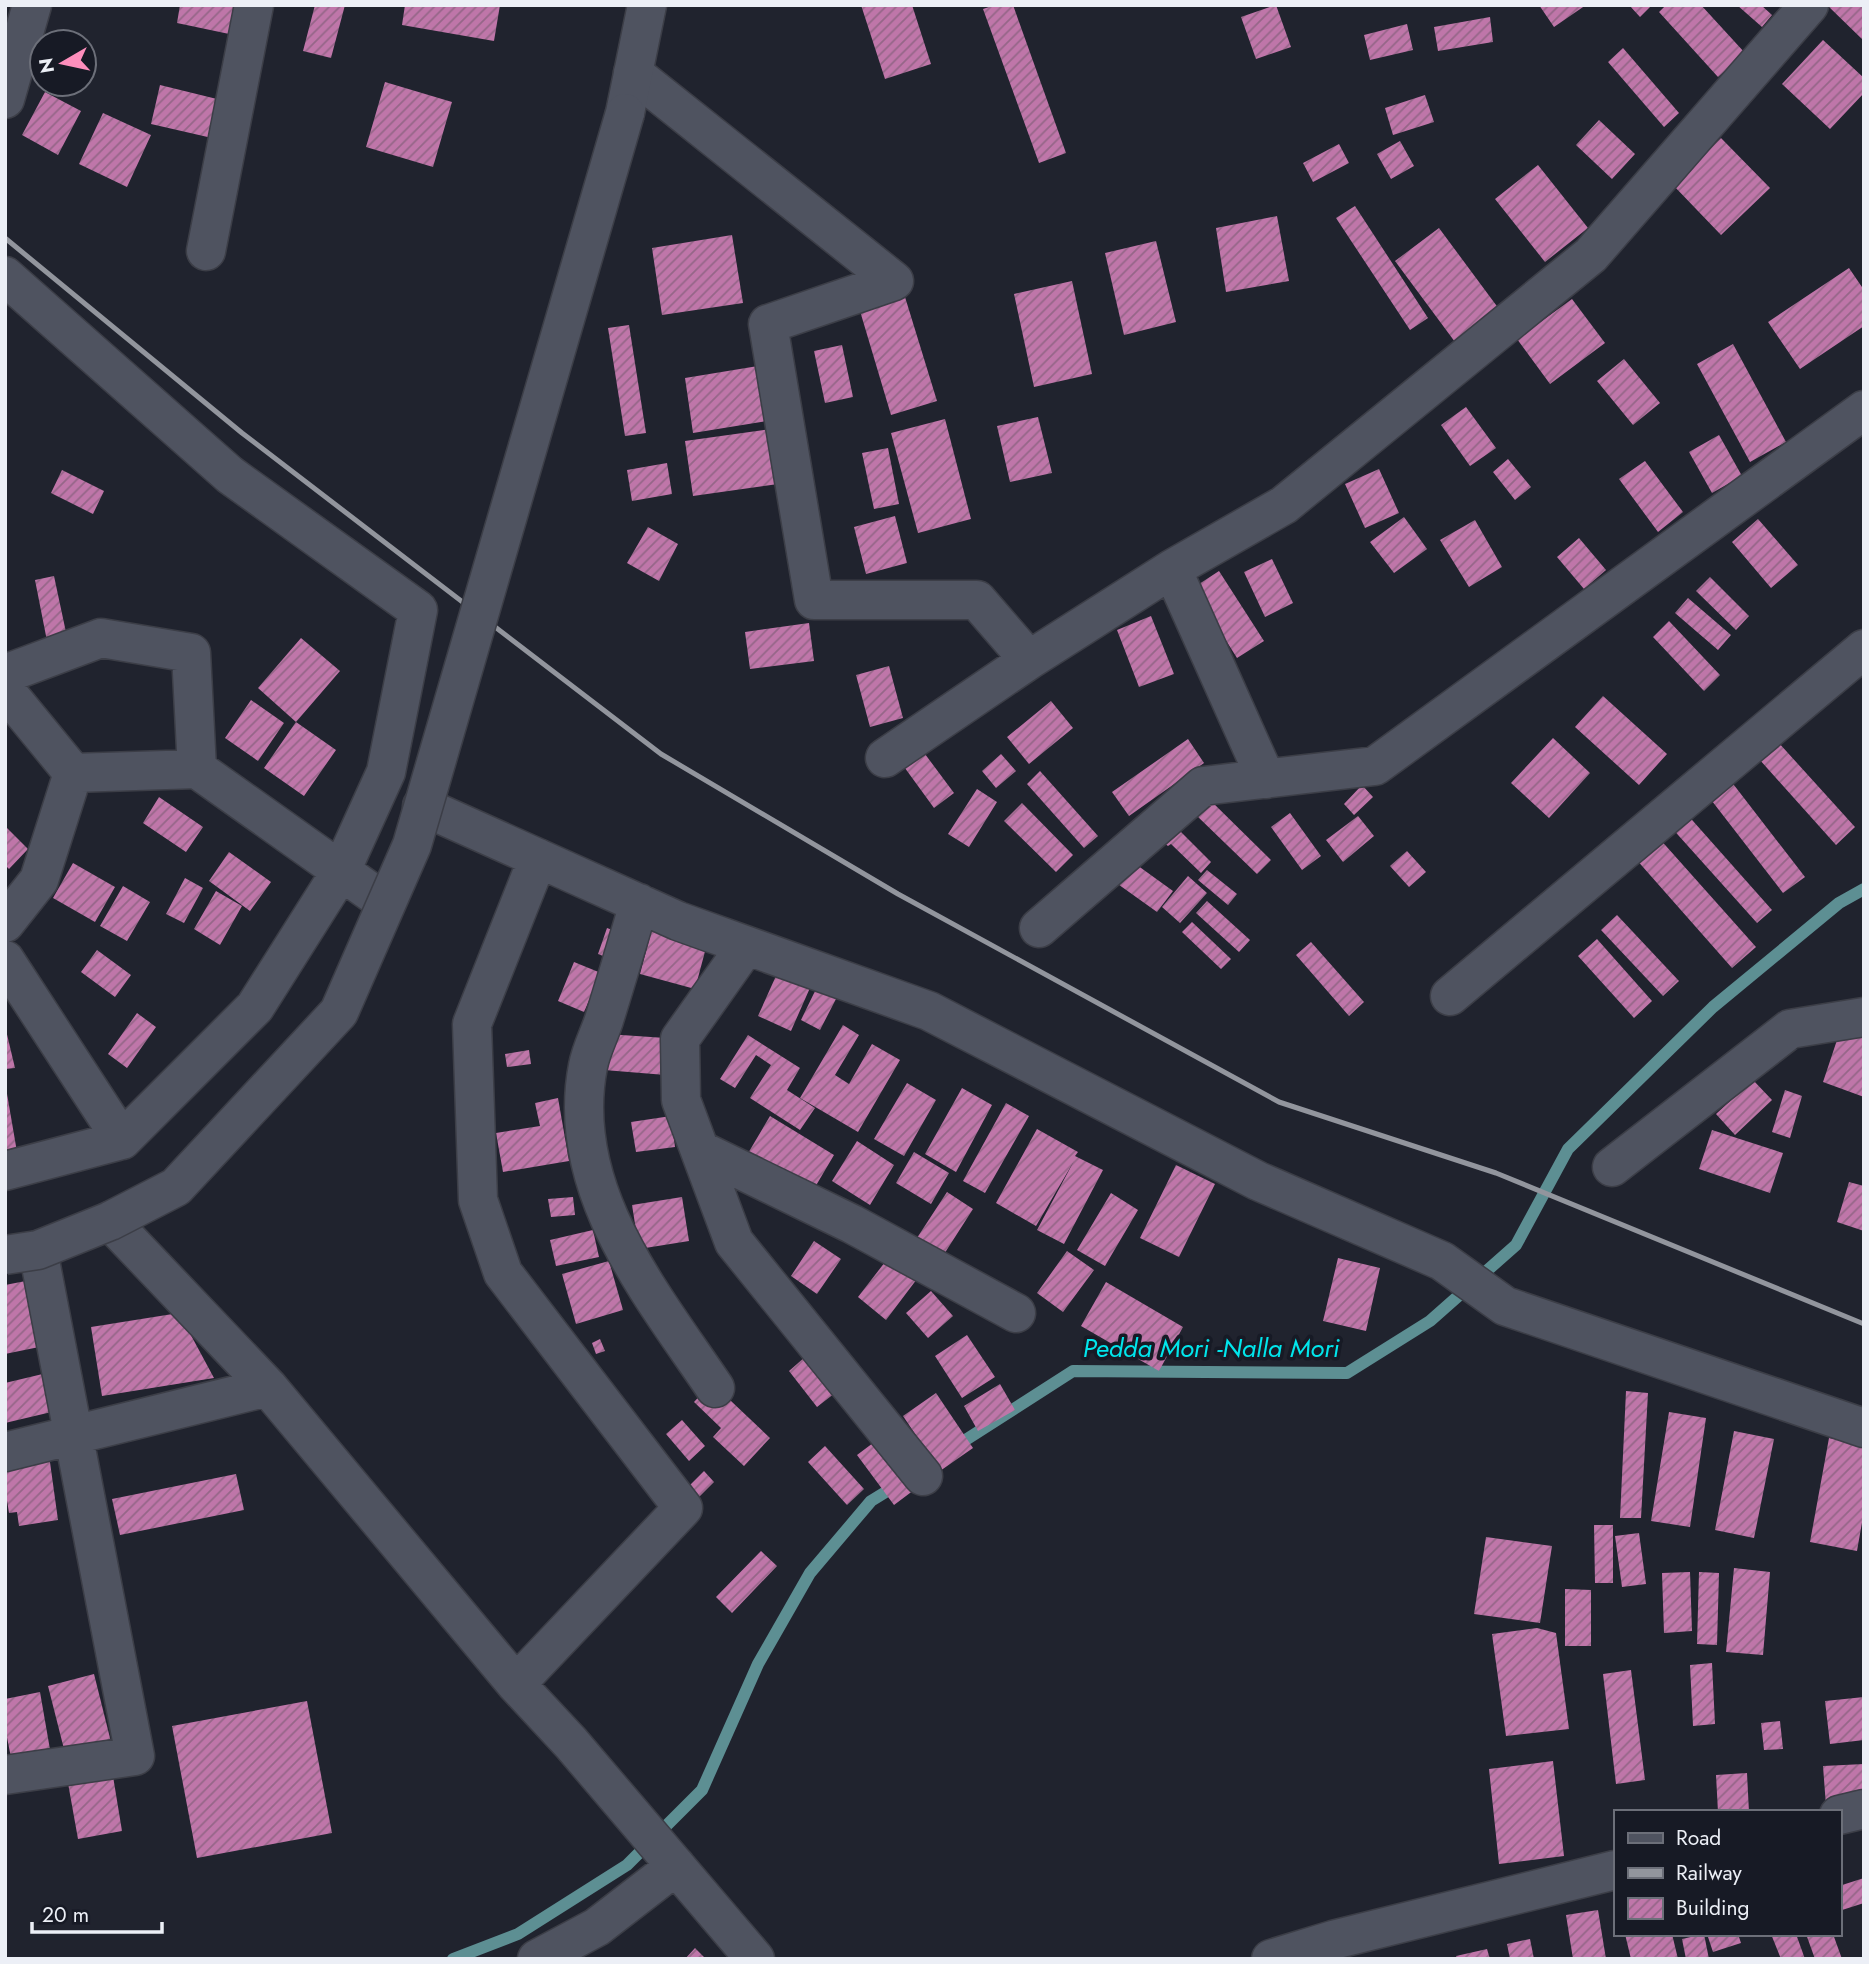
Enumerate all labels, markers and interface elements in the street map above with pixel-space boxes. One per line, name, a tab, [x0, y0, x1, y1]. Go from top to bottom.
north arrow	[28, 28, 98, 98]
text: N	[32, 56, 61, 75]
water label: Pedda Mori -Nalla Mori	[1083, 1329, 1340, 1367]
legend	[1614, 1810, 1841, 1936]
text: Road	[1676, 1823, 1721, 1853]
text: Railway	[1676, 1858, 1742, 1888]
scale bar	[32, 1890, 161, 1934]
text: Building	[1676, 1893, 1749, 1923]
text: 20 m	[42, 1900, 89, 1930]

